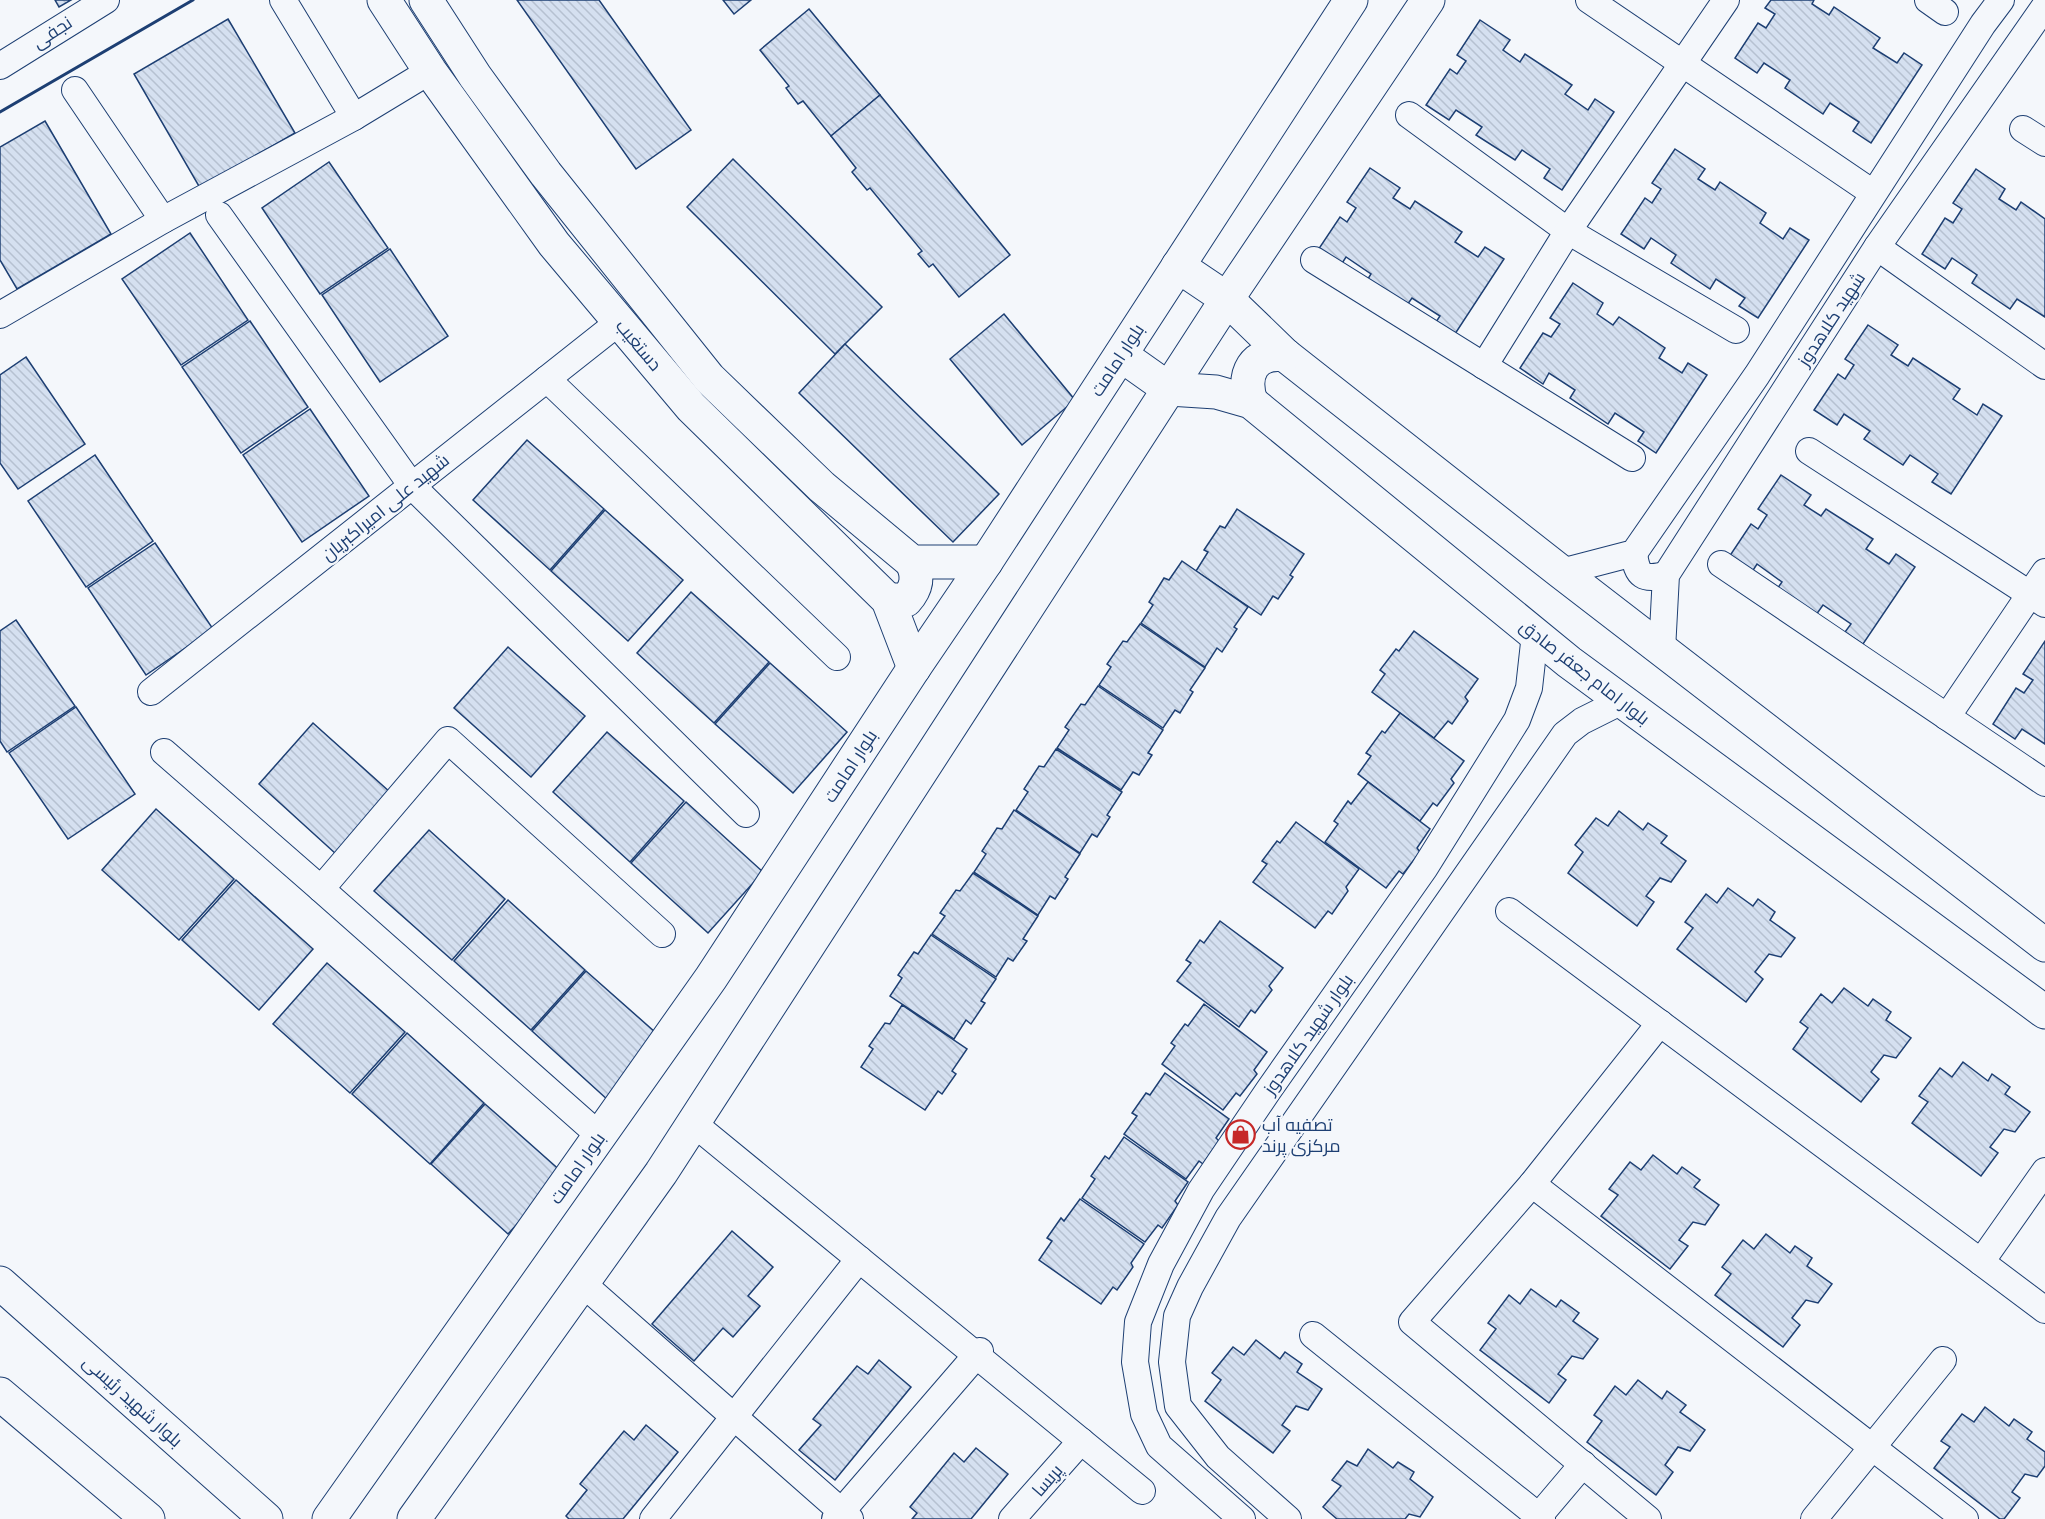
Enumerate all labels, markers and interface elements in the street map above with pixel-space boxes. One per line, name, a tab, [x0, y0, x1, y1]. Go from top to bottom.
street label: نجفی	[27, 10, 77, 54]
street label: شهید کلاهدوز	[1791, 267, 1871, 372]
street label: دستغیب	[610, 314, 668, 376]
street label: بلوار امامت	[1084, 319, 1150, 401]
street label: شهید علی امیراکبریان	[316, 448, 454, 566]
street label: بلوار امام جعفر صادق	[1515, 613, 1655, 731]
street label: بلوار امامت	[817, 725, 883, 807]
street label: بلوار شهید کلاهدوز	[1256, 969, 1359, 1100]
place label: تصفیه آب مرکزی پرند	[1262, 1112, 1341, 1158]
shop icon: تصفیه آب مرکزی پرند	[1225, 1118, 1257, 1150]
street label: بلوار امامت	[543, 1127, 611, 1209]
street label: بلوار شهید رئیسی	[78, 1349, 188, 1453]
street label: پریسا	[1026, 1458, 1068, 1502]

